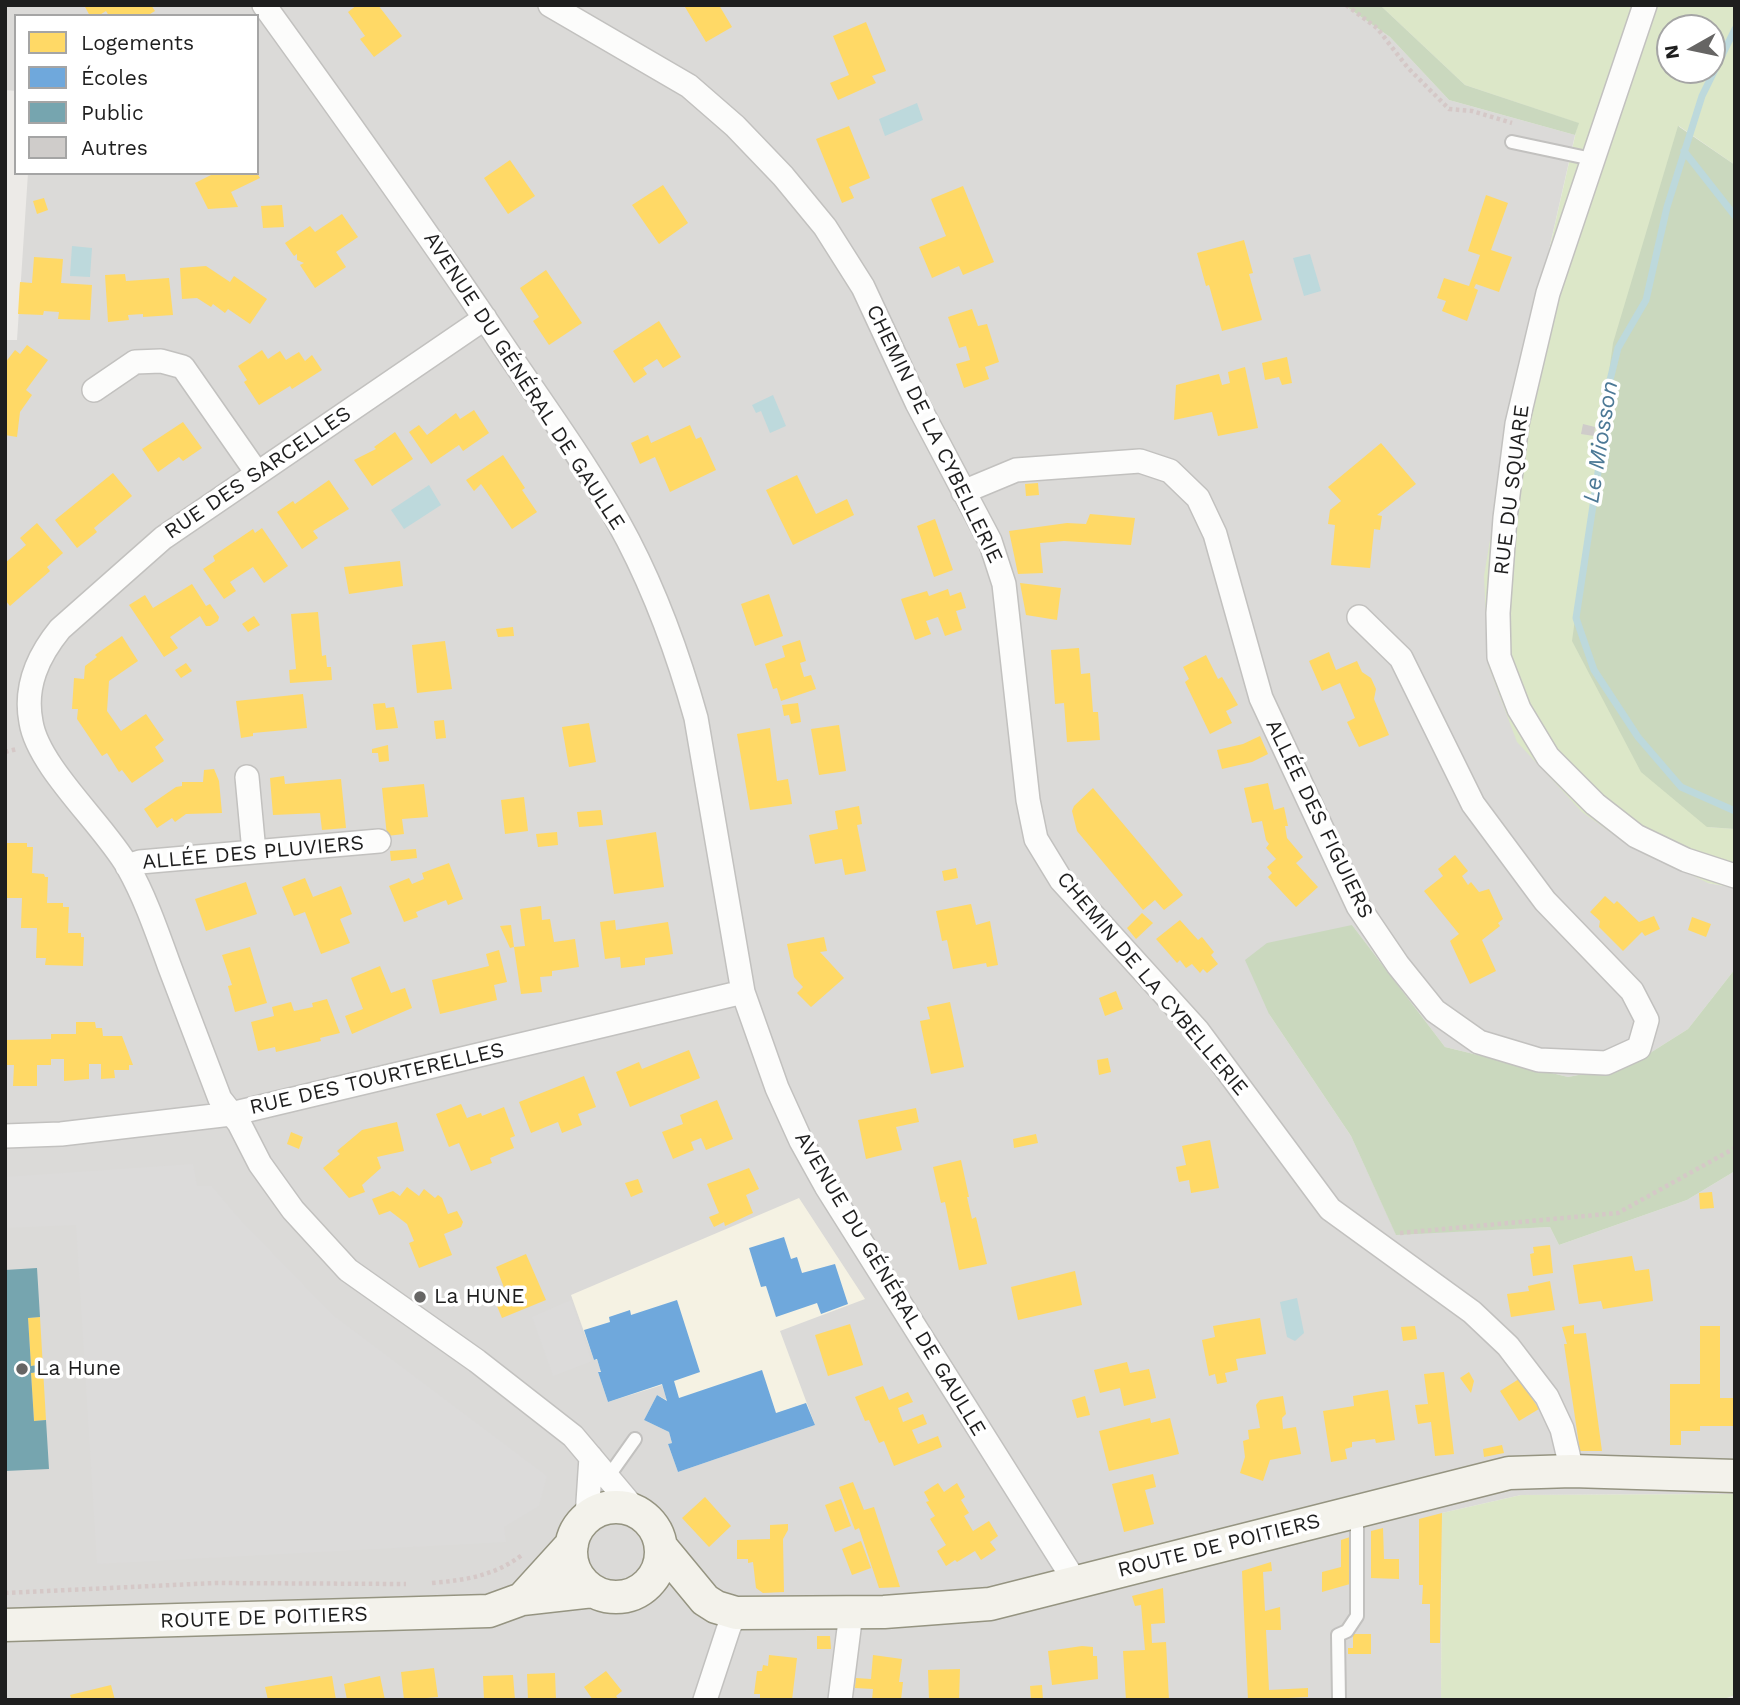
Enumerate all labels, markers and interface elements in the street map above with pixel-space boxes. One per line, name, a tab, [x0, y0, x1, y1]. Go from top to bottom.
legend	[14, 14, 259, 175]
north arrow	[1656, 14, 1726, 84]
text: Logements	[81, 30, 194, 55]
text: N	[1659, 43, 1684, 61]
text: Écoles	[81, 65, 148, 90]
text: Public	[81, 100, 144, 125]
text: Autres	[81, 135, 148, 160]
street label: AVENUE DU GÉNÉRAL DE GAULLE	[418, 227, 630, 535]
street label: CHEMIN DE LA CYBELLERIE	[860, 301, 1008, 567]
water label: Le Miosson	[1578, 379, 1624, 505]
street label: RUE DES SARCELLES	[160, 401, 356, 545]
street label: RUE DU SQUARE	[1489, 403, 1535, 577]
street label: ALLÉE DES FIGUIERS	[1260, 715, 1378, 923]
street label: ALLÉE DES PLUVIERS	[141, 831, 365, 875]
street label: CHEMIN DE LA CYBELLERIE	[1051, 867, 1253, 1101]
street label: RUE DES TOURTERELLES	[247, 1037, 507, 1121]
street label: AVENUE DU GÉNÉRAL DE GAULLE	[789, 1127, 991, 1441]
place label: La HUNE	[434, 1284, 525, 1310]
marker: La HUNE	[412, 1289, 428, 1305]
place label: La Hune	[36, 1356, 121, 1382]
marker: La Hune	[14, 1361, 30, 1377]
street label: ROUTE DE POITIERS	[1115, 1509, 1323, 1583]
street label: ROUTE DE POITIERS	[160, 1602, 368, 1634]

